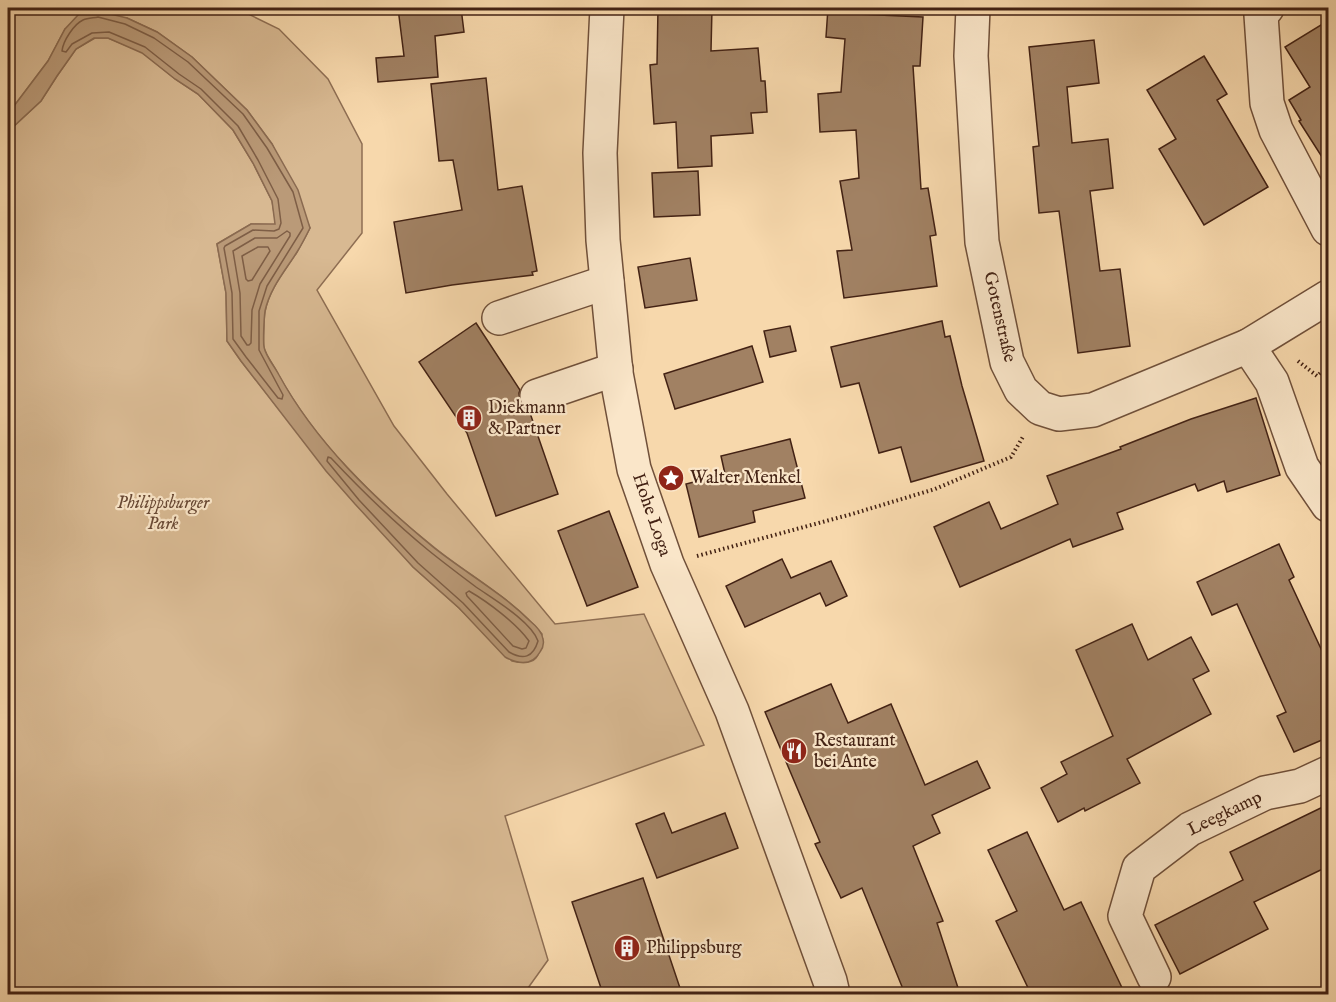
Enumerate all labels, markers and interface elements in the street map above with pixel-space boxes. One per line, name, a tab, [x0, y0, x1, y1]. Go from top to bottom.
street label: Gotenstraße	[977, 269, 1021, 365]
place label: Diekmann & Partner	[488, 397, 566, 441]
building icon: Diekmann & Partner	[454, 403, 484, 433]
place icon: Walter Menkel	[656, 463, 686, 493]
place label: Walter Menkel	[690, 467, 801, 490]
street label: Hohe Loga	[626, 470, 676, 560]
park label: Philippsburger Park	[117, 492, 210, 536]
place label: Restaurant bei Ante	[814, 730, 896, 774]
restaurant icon: Restaurant bei Ante	[779, 736, 809, 766]
street label: Leegkamp	[1184, 786, 1266, 842]
building icon: Philippsburg	[612, 933, 642, 963]
place label: Philippsburg	[646, 937, 742, 960]

